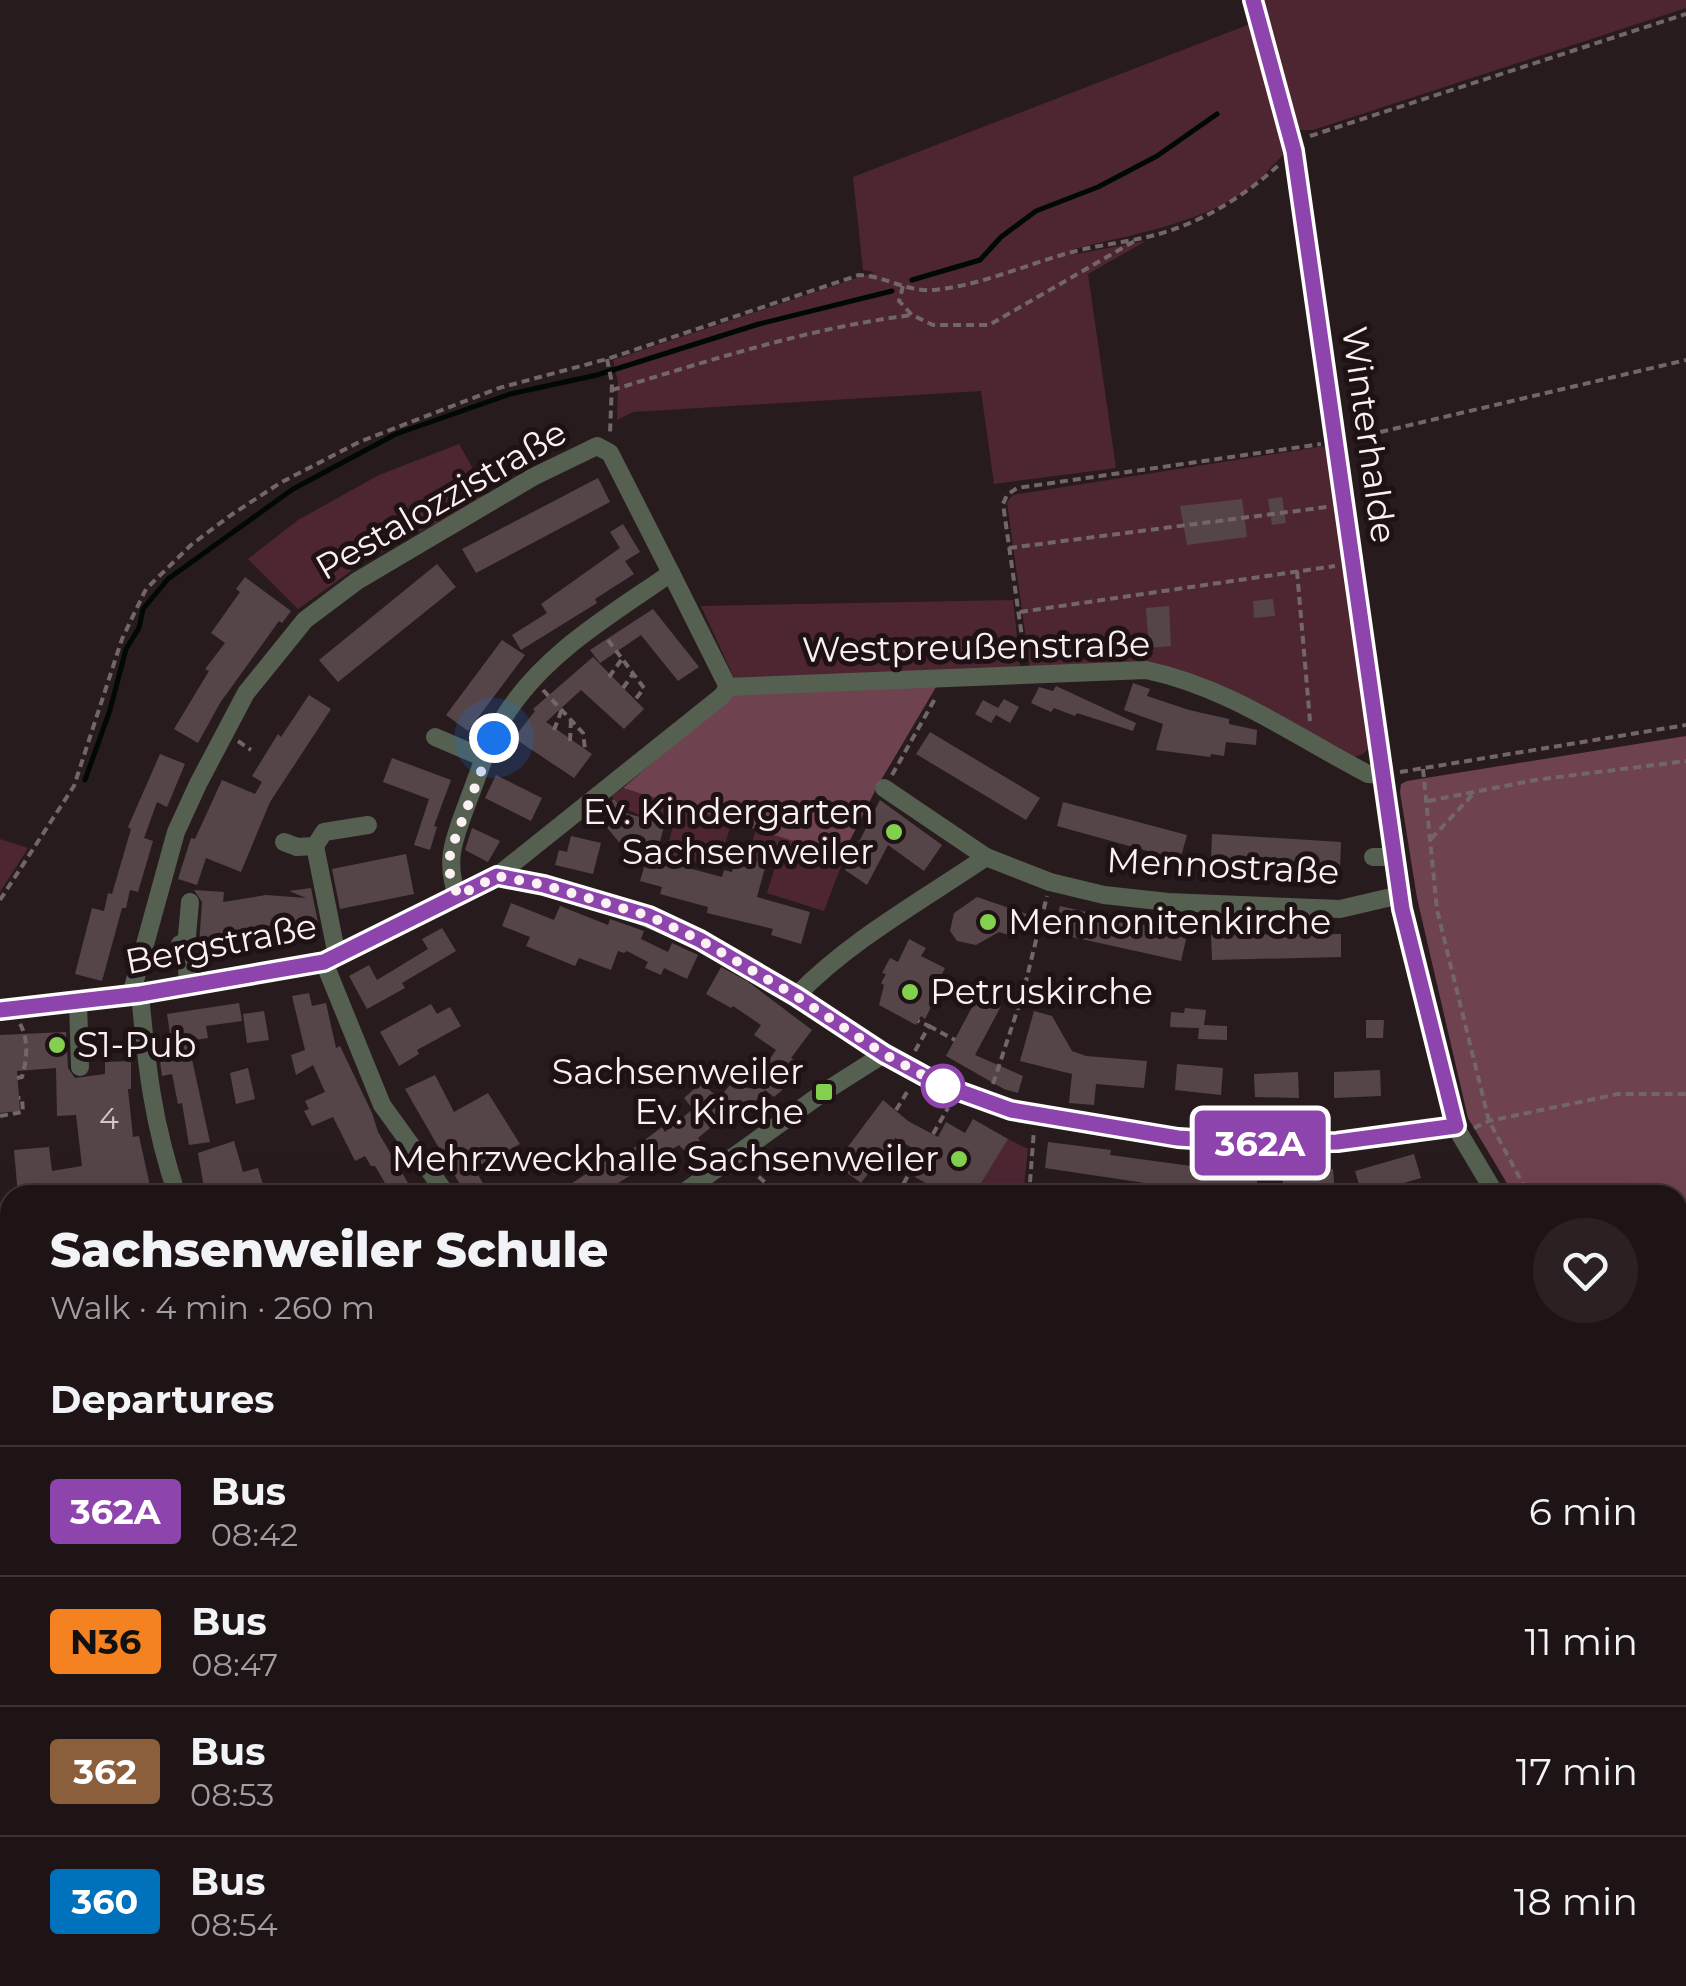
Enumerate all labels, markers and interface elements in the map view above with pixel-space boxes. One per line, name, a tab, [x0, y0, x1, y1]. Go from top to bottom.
street label: Winterhalde	[1333, 324, 1406, 546]
street label: Pestalozzistraße	[308, 410, 574, 589]
street label: Westpreußenstraße	[801, 622, 1151, 671]
your location	[469, 713, 519, 763]
place label: Ev. Kindergarten Sachsenweiler	[583, 790, 874, 873]
marker: Ev. Kindergarten Sachsenweiler	[883, 821, 905, 843]
street label: Mennostraße	[1106, 838, 1340, 893]
place label: Mennonitenkirche	[1008, 900, 1331, 943]
street label: Bergstraße	[122, 904, 320, 983]
marker: Mennonitenkirche	[977, 911, 999, 933]
place label: Petruskirche	[930, 970, 1153, 1013]
marker: Petruskirche	[899, 981, 921, 1003]
place label: S1-Pub	[77, 1023, 197, 1066]
marker: S1-Pub	[46, 1034, 68, 1056]
place label: Sachsenweiler Ev. Kirche	[552, 1050, 804, 1133]
unlabelled marker	[922, 1065, 964, 1107]
marker: Sachsenweiler Ev. Kirche	[813, 1081, 835, 1103]
house number: 4	[99, 1100, 119, 1137]
line badge: 362A	[1190, 1110, 1330, 1176]
text: 362A	[1215, 1122, 1305, 1165]
place label: Mehrzweckhalle Sachsenweiler	[392, 1137, 939, 1180]
marker: Mehrzweckhalle Sachsenweiler	[948, 1148, 970, 1170]
button: heart	[1533, 1218, 1638, 1323]
text: Sachsenweiler Schule	[50, 1221, 608, 1279]
text: Walk · 4 min · 260 m	[50, 1288, 375, 1327]
text: Departures	[50, 1376, 274, 1423]
text: Bus	[211, 1468, 286, 1515]
text: 6 min	[1529, 1488, 1638, 1535]
text: 362A	[70, 1490, 161, 1533]
text: 08:42	[211, 1515, 298, 1554]
text: Bus	[191, 1598, 267, 1645]
text: 11 min	[1524, 1618, 1638, 1665]
text: N36	[70, 1620, 141, 1663]
text: 08:47	[191, 1645, 278, 1684]
text: Bus	[190, 1728, 265, 1775]
text: 17 min	[1516, 1748, 1638, 1795]
text: 362	[73, 1750, 137, 1793]
text: 08:53	[190, 1775, 274, 1814]
text: Bus	[190, 1858, 265, 1905]
text: 18 min	[1514, 1878, 1638, 1925]
text: 360	[72, 1880, 138, 1923]
text: 08:54	[190, 1905, 278, 1944]

